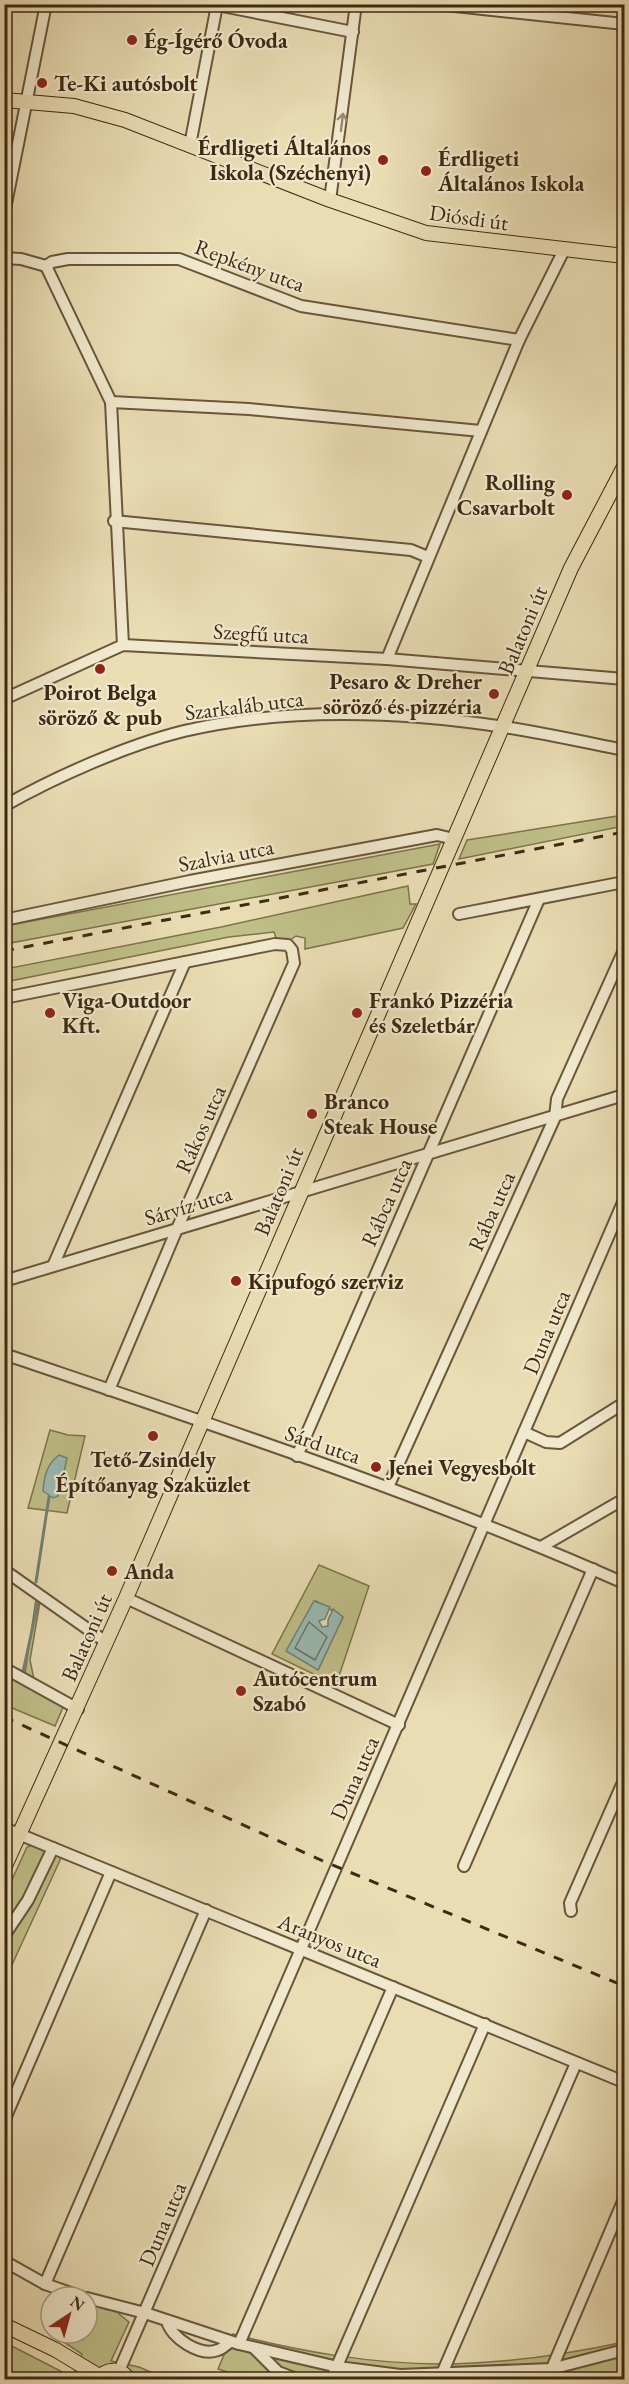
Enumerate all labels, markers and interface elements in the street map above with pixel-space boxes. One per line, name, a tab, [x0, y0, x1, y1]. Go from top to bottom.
place label: Ég-Ígérő Óvoda	[144, 26, 288, 55]
marker: Ég-Ígérő Óvoda	[125, 33, 139, 47]
place label: Te-Ki autósbolt	[54, 69, 198, 98]
marker: Te-Ki autósbolt	[35, 76, 49, 90]
one-way arrow	[337, 112, 348, 132]
place label: Érdligeti Általános Iskola (Széchenyi)	[198, 133, 371, 187]
place label: Érdligeti Általános Iskola	[437, 144, 585, 198]
marker: Érdligeti Általános Iskola (Széchenyi)	[376, 153, 390, 167]
marker: Érdligeti Általános Iskola	[419, 164, 433, 178]
street label: Diósdi út	[428, 198, 510, 237]
street label: Repkény utca	[191, 232, 309, 299]
place label: Rolling Csavarbolt	[457, 468, 556, 522]
marker: Rolling Csavarbolt	[560, 488, 574, 502]
street label: Balatoni út	[491, 581, 554, 679]
street label: Szegfű utca	[212, 617, 310, 650]
marker: Poirot Belga söröző & pub	[93, 662, 107, 676]
place label: Pesaro & Dreher söröző és pizzéria	[323, 667, 483, 721]
place label: Poirot Belga söröző & pub	[38, 678, 162, 732]
street label: Szarkaláb utca	[183, 684, 305, 727]
marker: Pesaro & Dreher söröző és pizzéria	[487, 687, 501, 701]
street label: Szalvia utca	[176, 832, 277, 879]
place label: Viga-Outdoor Kft.	[62, 986, 192, 1040]
place label: Frankó Pizzéria és Szeletbár	[369, 986, 514, 1040]
marker: Viga-Outdoor Kft.	[43, 1006, 57, 1020]
marker: Frankó Pizzéria és Szeletbár	[350, 1006, 364, 1020]
street label: Rákos utca	[168, 1081, 233, 1178]
place label: Branco Steak House	[324, 1087, 437, 1141]
marker: Branco Steak House	[305, 1107, 319, 1121]
street label: Balatoni út	[247, 1142, 310, 1240]
street label: Rábca utca	[354, 1153, 419, 1251]
street label: Rába utca	[461, 1167, 522, 1256]
street label: Sárvíz utca	[141, 1178, 236, 1232]
place label: Kipufogó szerviz	[248, 1267, 404, 1296]
marker: Kipufogó szerviz	[229, 1274, 243, 1288]
street label: Duna utca	[516, 1285, 577, 1379]
street label: Sárd utca	[281, 1418, 365, 1471]
marker: Tető-Zsindely Építőanyag Szaküzlet	[146, 1429, 160, 1443]
place label: Tető-Zsindely Építőanyag Szaküzlet	[55, 1445, 251, 1499]
place label: Jenei Vegyesbolt	[386, 1453, 536, 1482]
marker: Jenei Vegyesbolt	[369, 1460, 383, 1474]
place label: Anda	[123, 1557, 174, 1586]
marker: Anda	[105, 1564, 119, 1578]
street label: Balatoni út	[54, 1589, 119, 1686]
place label: Autócentrum Szabó	[252, 1664, 378, 1718]
marker: Autócentrum Szabó	[234, 1684, 248, 1698]
street label: Duna utca	[323, 1732, 386, 1825]
street label: Aranyos utca	[273, 1906, 386, 1974]
street label: Duna utca	[132, 2177, 193, 2271]
north arrow	[39, 2285, 99, 2345]
text: N	[66, 2291, 89, 2316]

